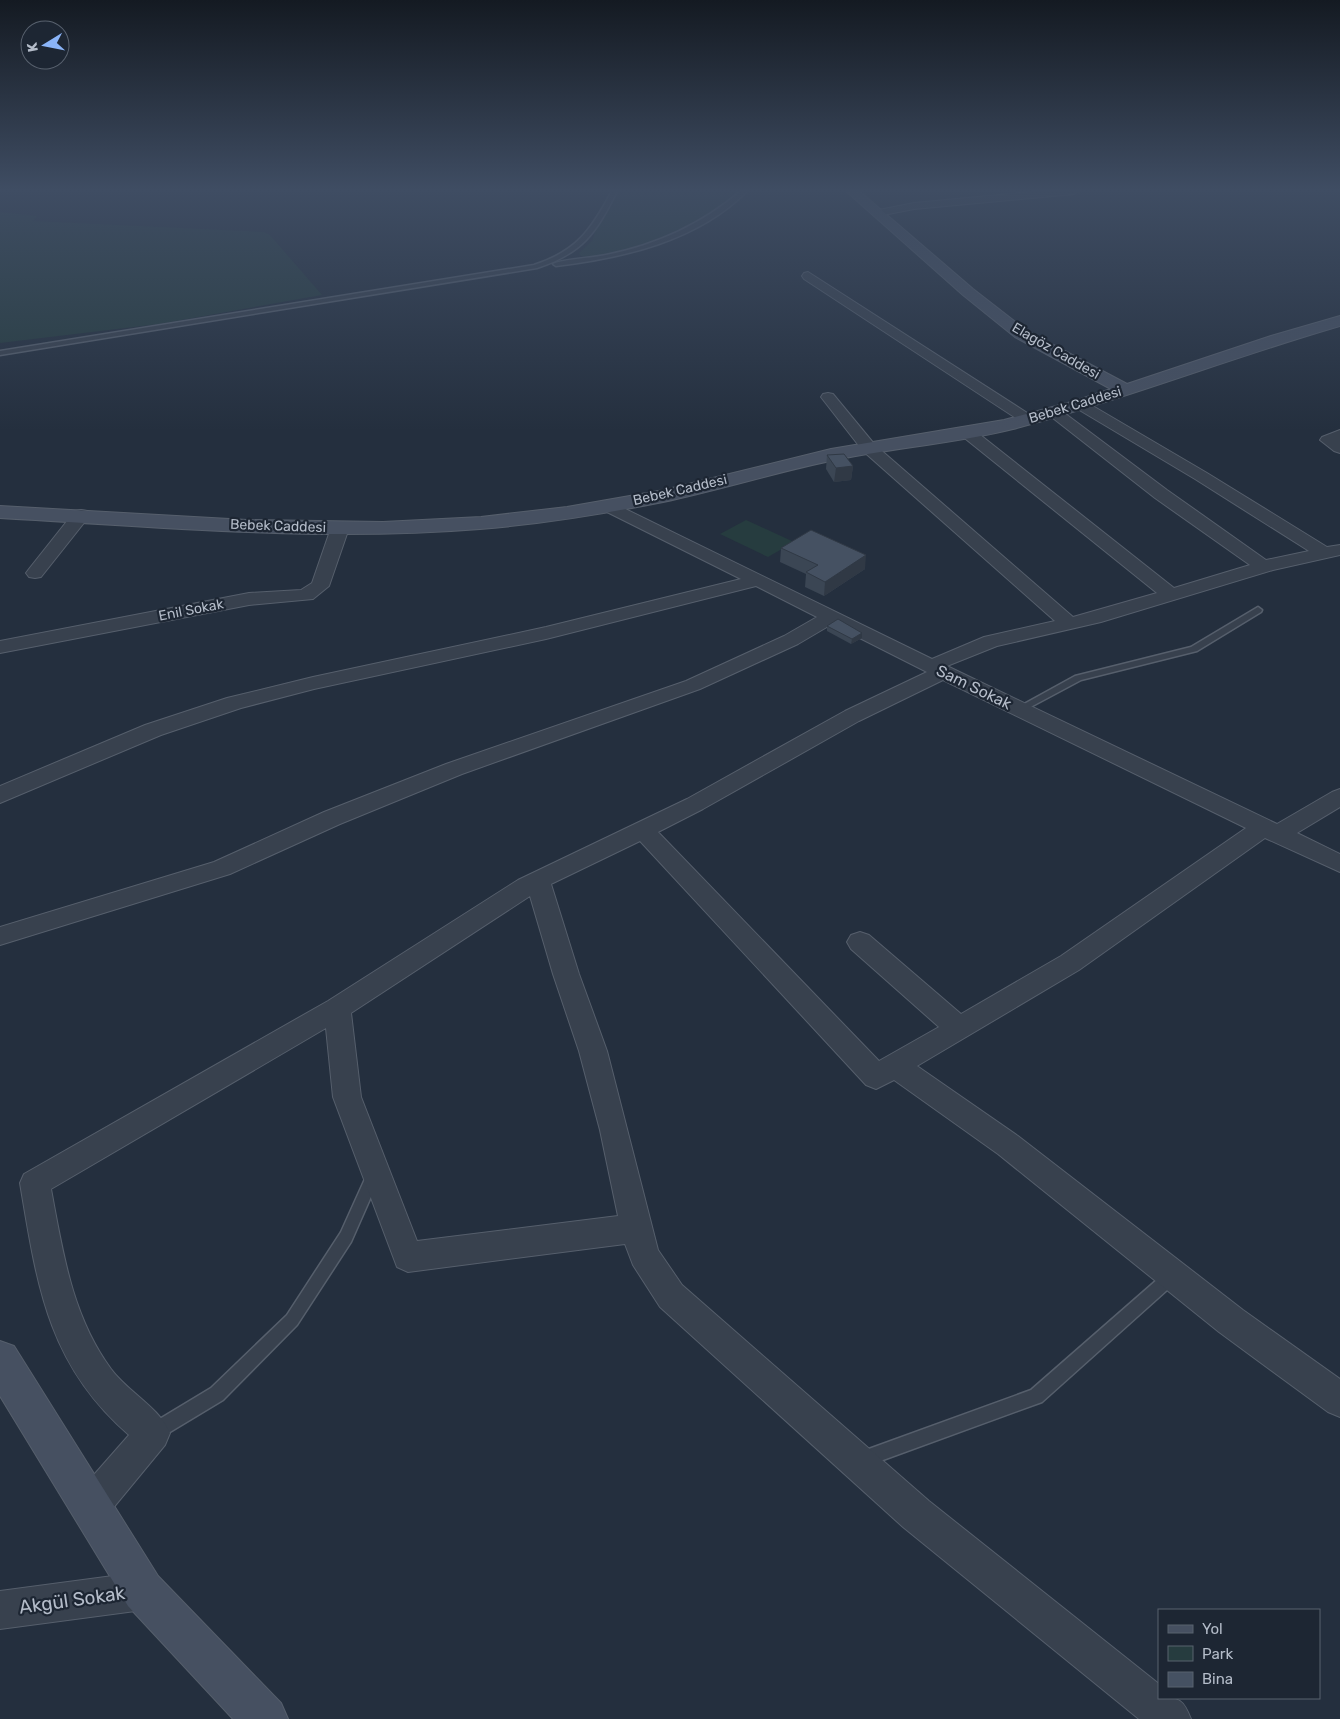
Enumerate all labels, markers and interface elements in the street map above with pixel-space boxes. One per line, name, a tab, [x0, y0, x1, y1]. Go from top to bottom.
north arrow	[20, 20, 70, 70]
text: K	[23, 40, 42, 53]
street label: Elagöz Caddesi	[1009, 319, 1103, 383]
street label: Bebek Caddesi	[1027, 383, 1123, 427]
street label: Bebek Caddesi	[631, 471, 729, 509]
street label: Bebek Caddesi	[230, 516, 326, 536]
street label: Enil Sokak	[157, 595, 226, 625]
street label: Sam Sokak	[933, 661, 1015, 714]
street label: Akgül Sokak	[18, 1581, 127, 1619]
legend	[1158, 1609, 1320, 1699]
text: Yol	[1202, 1620, 1223, 1638]
text: Park	[1202, 1645, 1233, 1663]
text: Bina	[1202, 1670, 1233, 1688]

